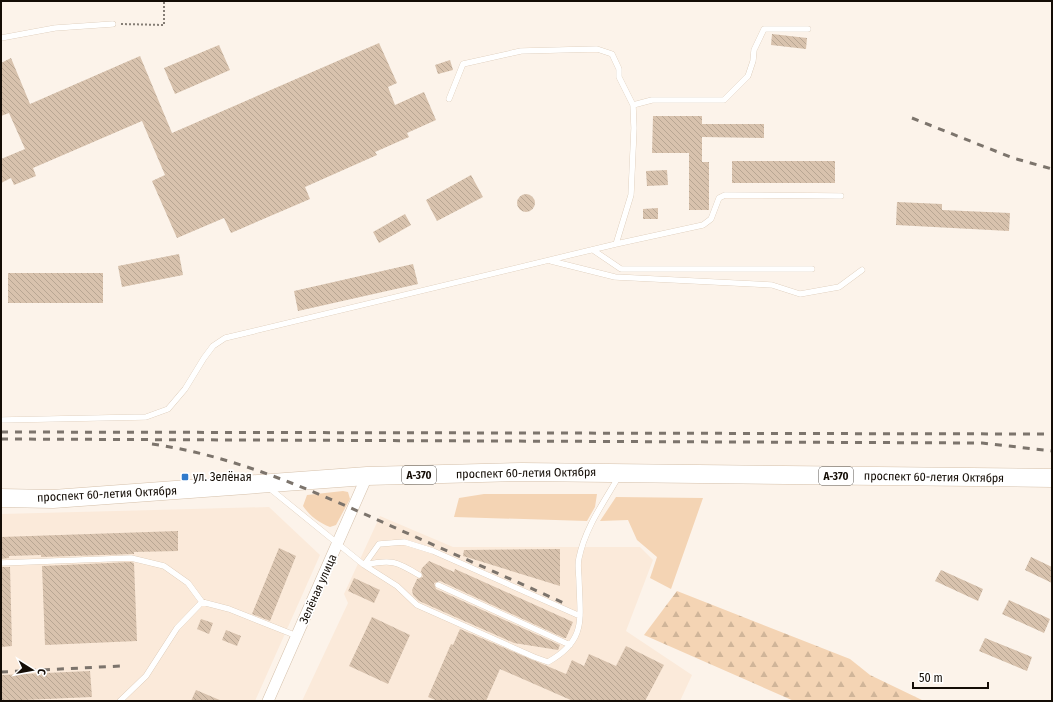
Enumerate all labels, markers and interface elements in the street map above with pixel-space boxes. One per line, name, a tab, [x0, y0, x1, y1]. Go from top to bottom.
street label: проспект 60-летия Октября	[456, 465, 596, 481]
road number: А-370	[402, 466, 436, 484]
road number: А-370	[819, 467, 853, 485]
street label: проспект 60-летия Октября	[864, 469, 1004, 485]
place label: ул. Зелёная	[193, 470, 252, 484]
marker: ул. Зелёная	[180, 472, 190, 482]
street label: проспект 60-летия Октября	[37, 483, 177, 505]
street label: Зелёная улица	[296, 552, 340, 626]
north arrow	[12, 650, 52, 690]
scale bar	[913, 664, 988, 690]
text: С	[34, 668, 48, 676]
text: 50 m	[919, 671, 943, 685]

